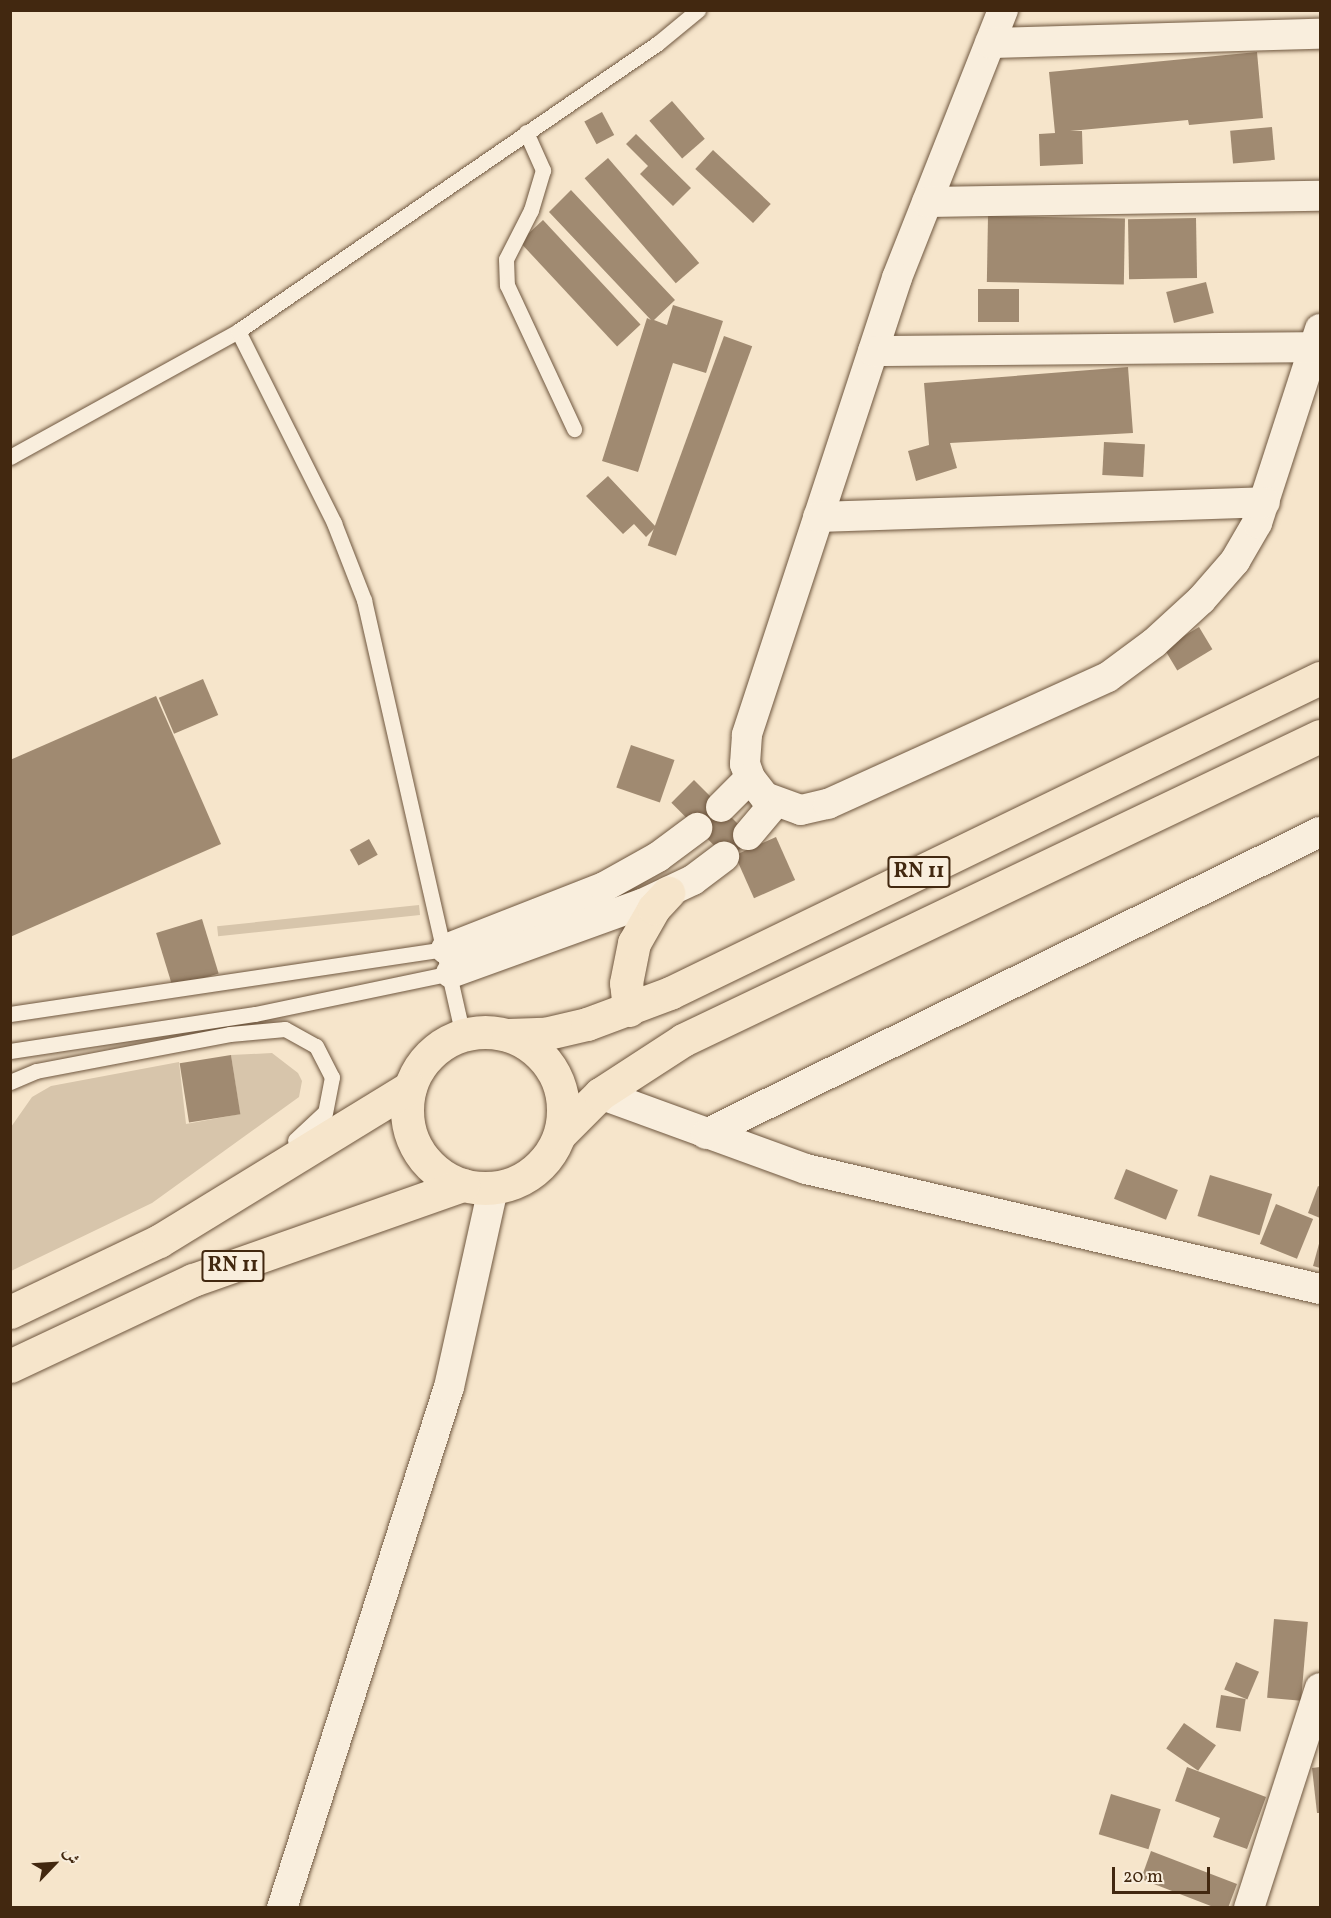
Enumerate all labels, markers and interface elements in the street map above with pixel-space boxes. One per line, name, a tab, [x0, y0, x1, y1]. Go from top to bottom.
road number: RN 11	[886, 854, 952, 890]
road number: RN 11	[200, 1248, 266, 1284]
north arrow	[24, 1834, 84, 1894]
text: ش	[57, 1845, 84, 1868]
scale bar	[1115, 1855, 1212, 1893]
text: 20 m	[1123, 1865, 1163, 1890]

